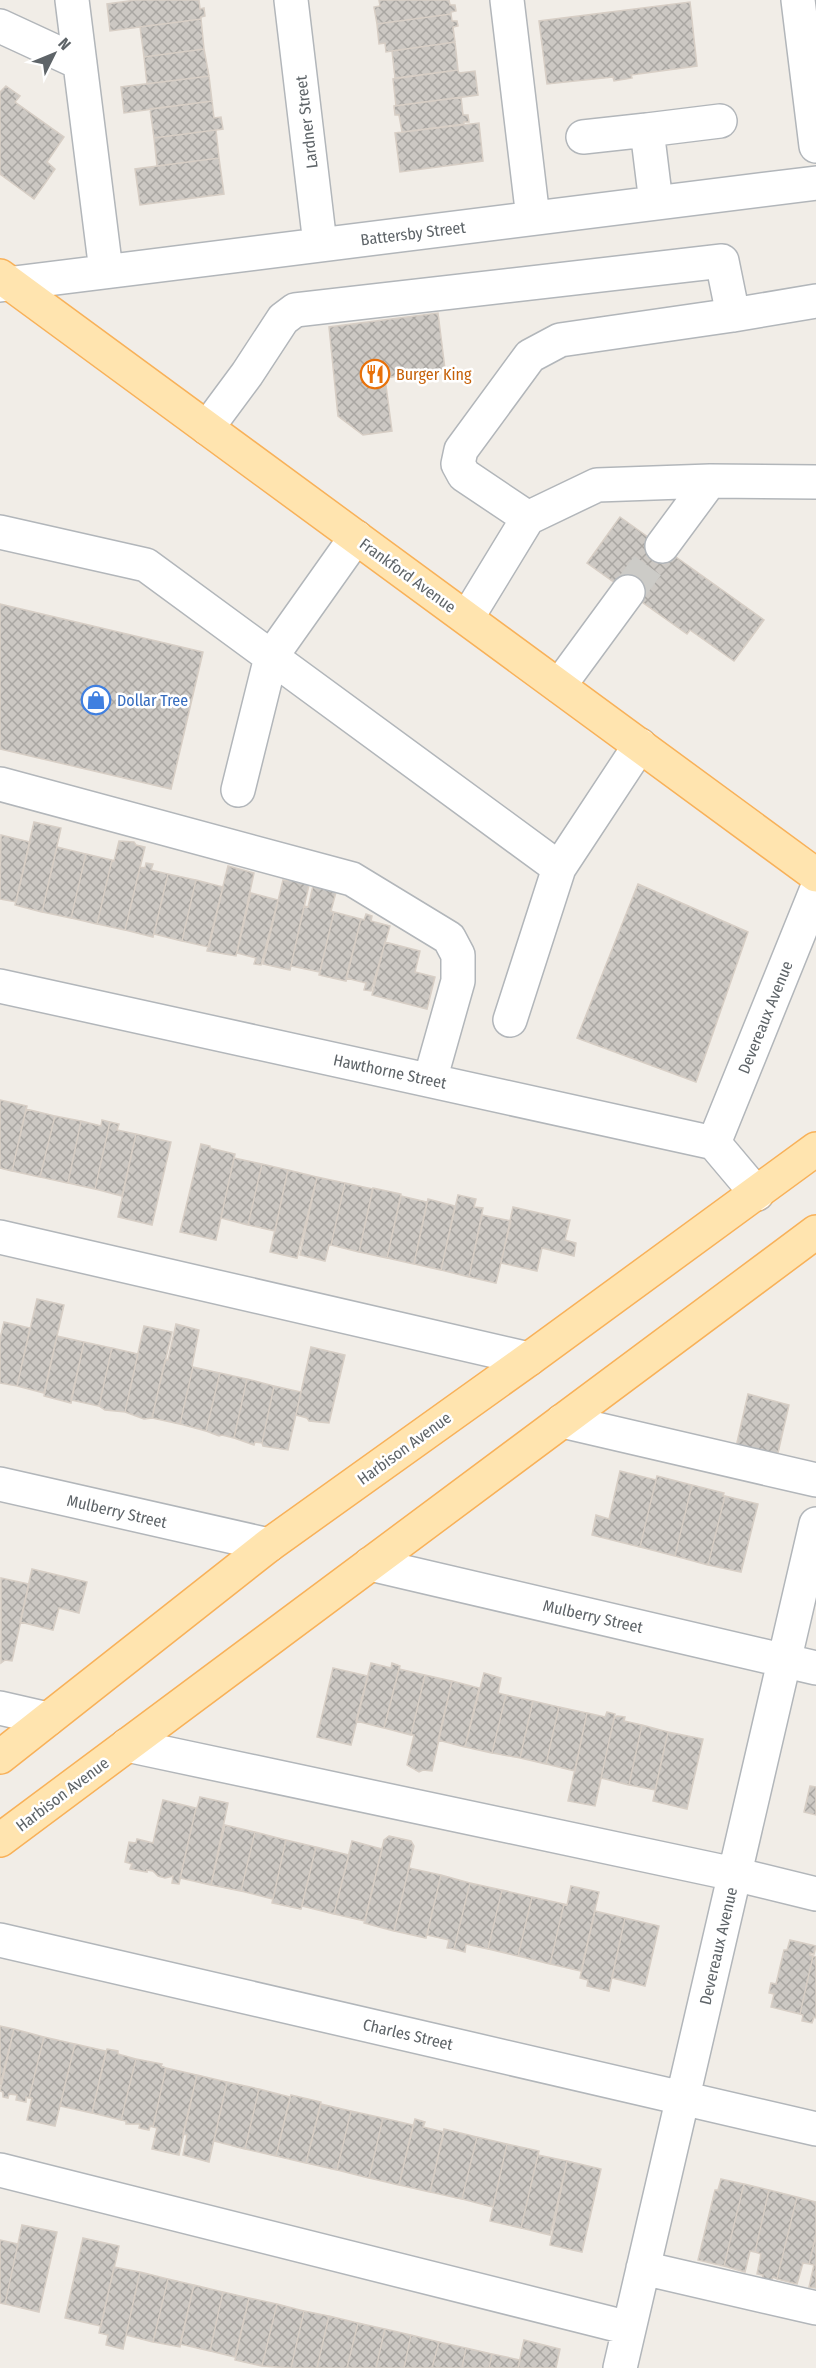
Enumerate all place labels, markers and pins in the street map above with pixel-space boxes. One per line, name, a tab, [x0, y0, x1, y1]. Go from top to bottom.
restaurant icon: Burger King	[359, 358, 391, 390]
place label: Burger King	[396, 365, 472, 384]
shop icon: Dollar Tree	[80, 684, 112, 716]
place label: Dollar Tree	[117, 691, 188, 710]

